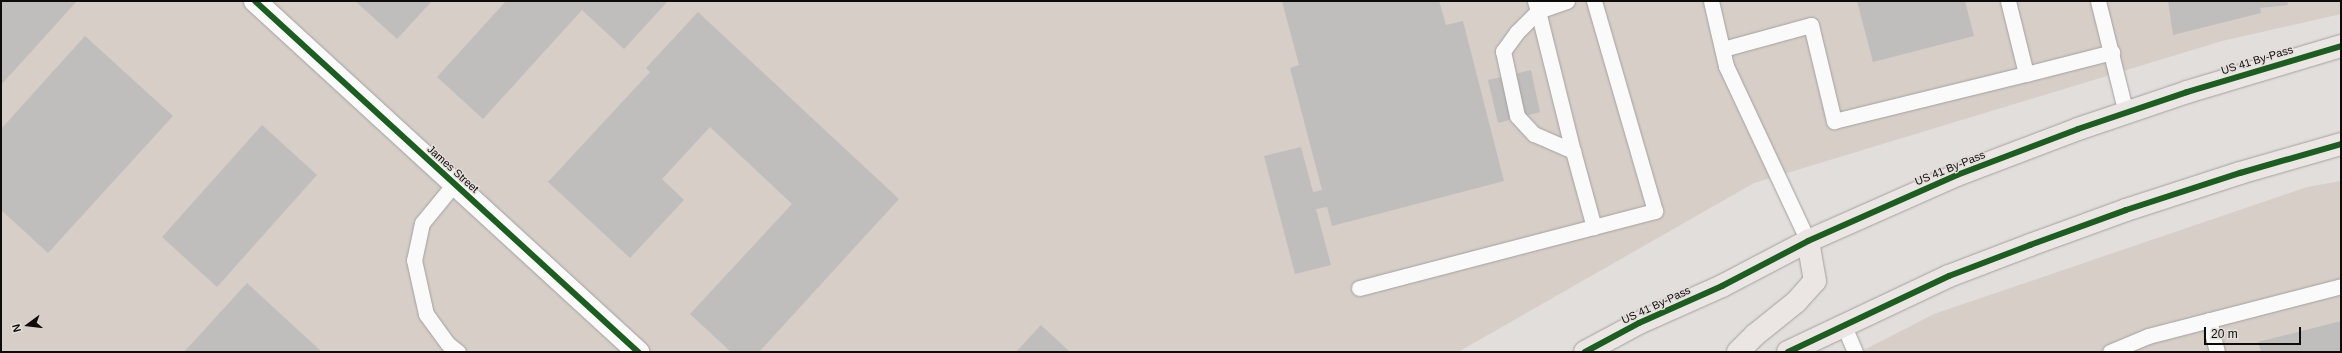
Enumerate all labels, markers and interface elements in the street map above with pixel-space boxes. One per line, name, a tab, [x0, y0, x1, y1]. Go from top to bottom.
street label: US 41 By-Pass	[2219, 43, 2295, 77]
street label: James Street	[425, 142, 481, 196]
street label: US 41 By-Pass	[1913, 148, 1987, 188]
street label: US 41 By-Pass	[1619, 283, 1693, 327]
north arrow	[8, 305, 48, 345]
scale bar	[2206, 319, 2303, 345]
text: N	[10, 323, 23, 334]
text: 20 m	[2211, 327, 2238, 341]

